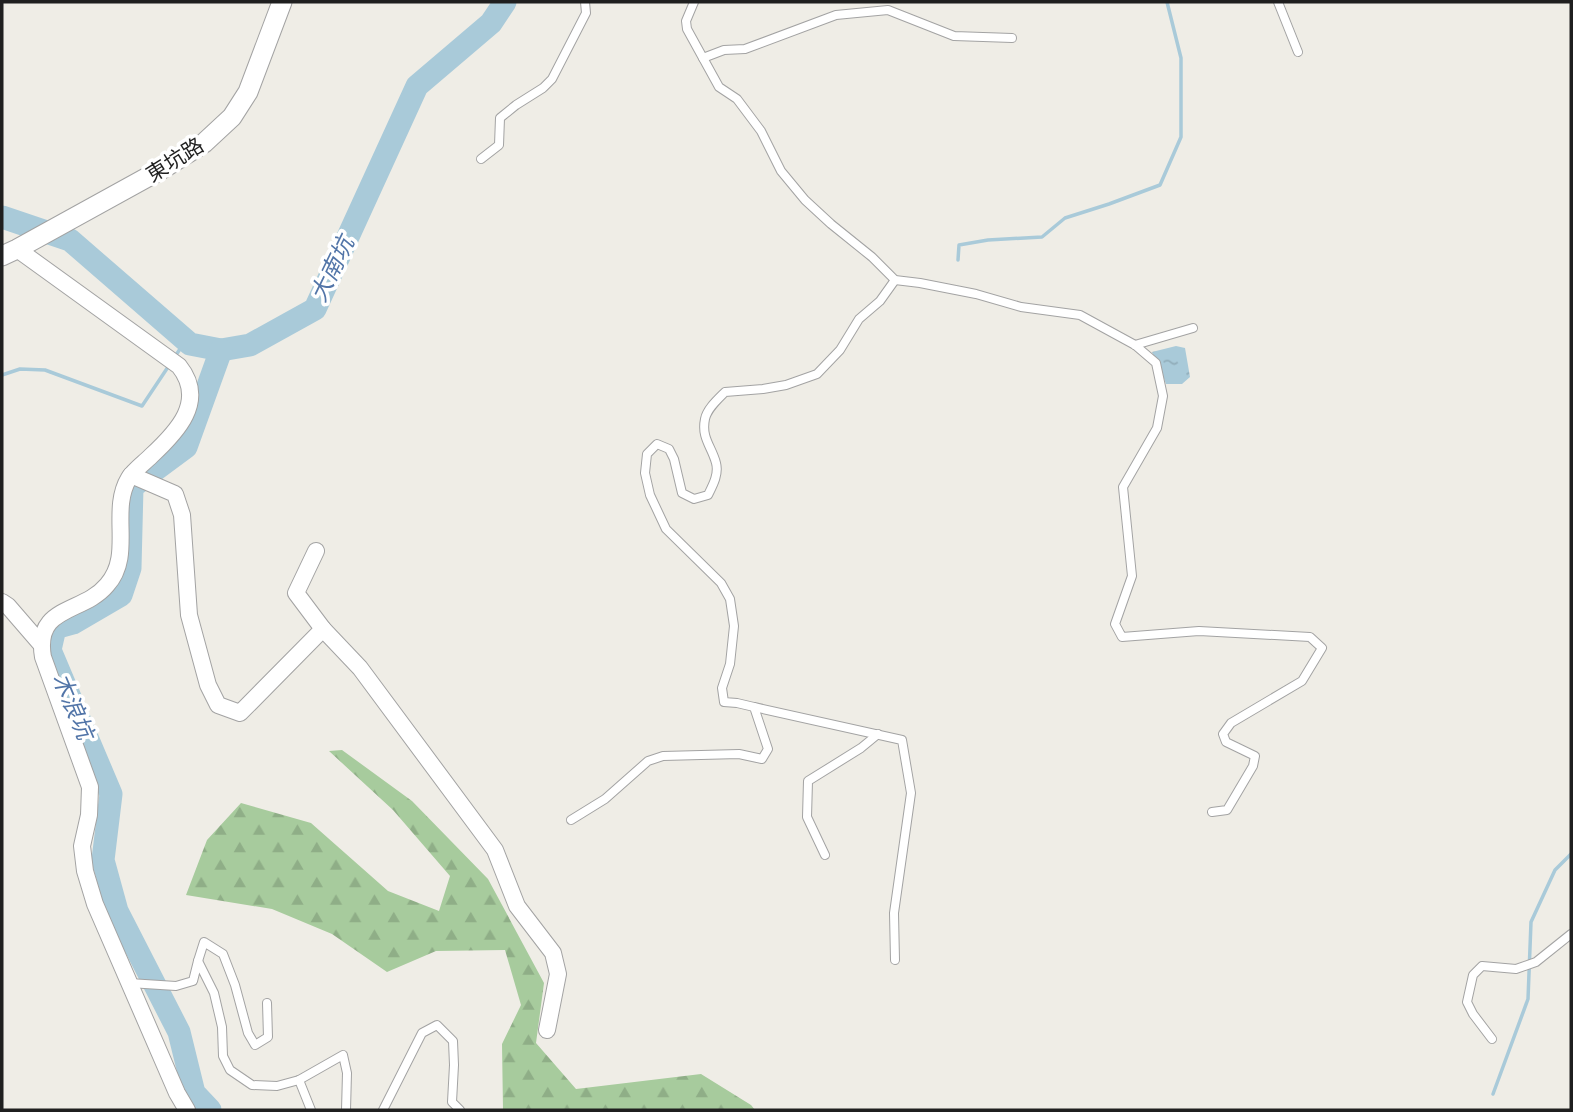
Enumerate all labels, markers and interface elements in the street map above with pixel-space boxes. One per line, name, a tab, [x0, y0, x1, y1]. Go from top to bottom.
street label: 東坑路	[142, 133, 208, 186]
water label: 大南坑	[305, 230, 360, 306]
water label: 木浪坑	[48, 669, 100, 746]

